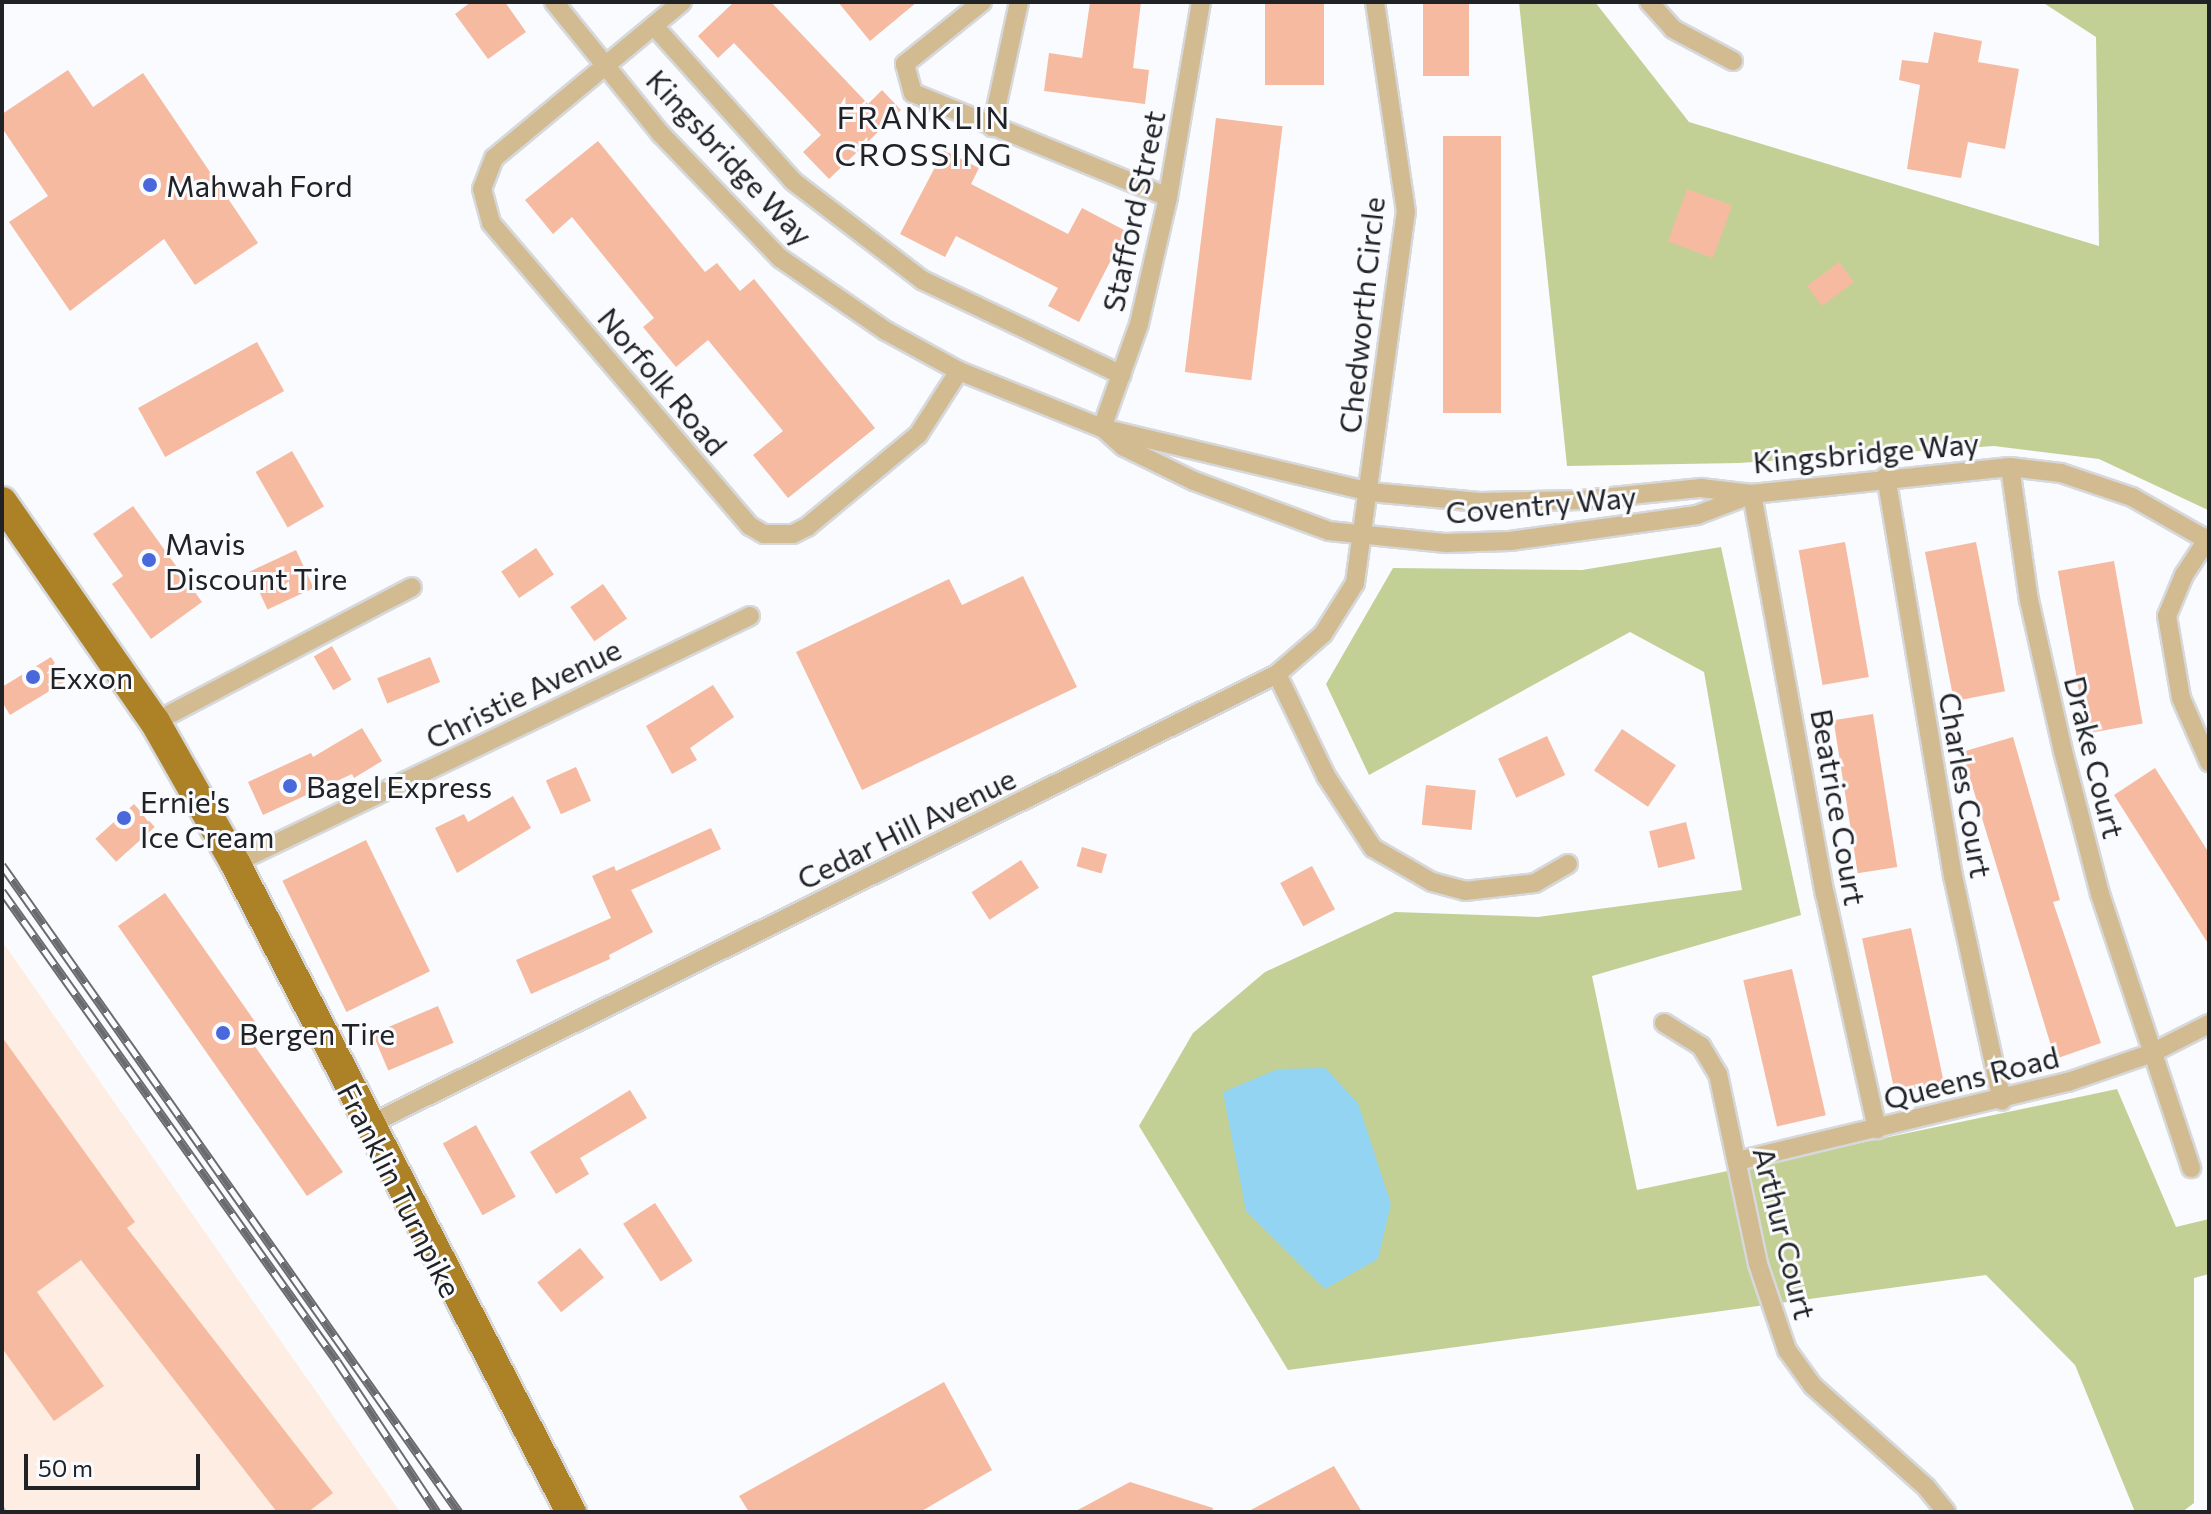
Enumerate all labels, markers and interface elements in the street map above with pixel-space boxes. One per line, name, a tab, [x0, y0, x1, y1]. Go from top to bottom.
street label: Kingsbridge Way	[639, 62, 821, 252]
district label: FRANKLIN CROSSING	[834, 98, 1014, 173]
street label: Stafford Street	[1094, 107, 1172, 315]
place label: Mahwah Ford	[166, 167, 353, 203]
marker: Mahwah Ford	[141, 176, 159, 194]
street label: Chedworth Circle	[1331, 195, 1391, 435]
street label: Norfolk Road	[591, 300, 735, 462]
street label: Kingsbridge Way	[1751, 424, 1981, 480]
street label: Coventry Way	[1444, 478, 1638, 530]
place label: Mavis Discount Tire	[165, 525, 347, 596]
marker: Mavis Discount Tire	[140, 551, 158, 569]
street label: Christie Avenue	[420, 630, 626, 756]
place label: Exxon	[49, 659, 133, 695]
marker: Exxon	[24, 668, 42, 686]
street label: Drake Court	[2057, 672, 2133, 842]
street label: Charles Court	[1932, 689, 2000, 881]
street label: Beatrice Court	[1804, 706, 1874, 908]
street label: Cedar Hill Avenue	[791, 760, 1021, 896]
place label: Bagel Express	[306, 768, 492, 804]
marker: Bagel Express	[281, 777, 299, 795]
place label: Ernie's Ice Cream	[140, 783, 274, 854]
marker: Ernie's Ice Cream	[115, 809, 133, 827]
place label: Bergen Tire	[239, 1015, 395, 1051]
marker: Bergen Tire	[214, 1024, 232, 1042]
street label: Queens Road	[1880, 1038, 2062, 1116]
street label: Franklin Turnpike	[331, 1077, 469, 1303]
street label: Arthur Court	[1746, 1143, 1824, 1323]
scale bar	[28, 1438, 204, 1488]
text: 50 m	[38, 1453, 93, 1482]

